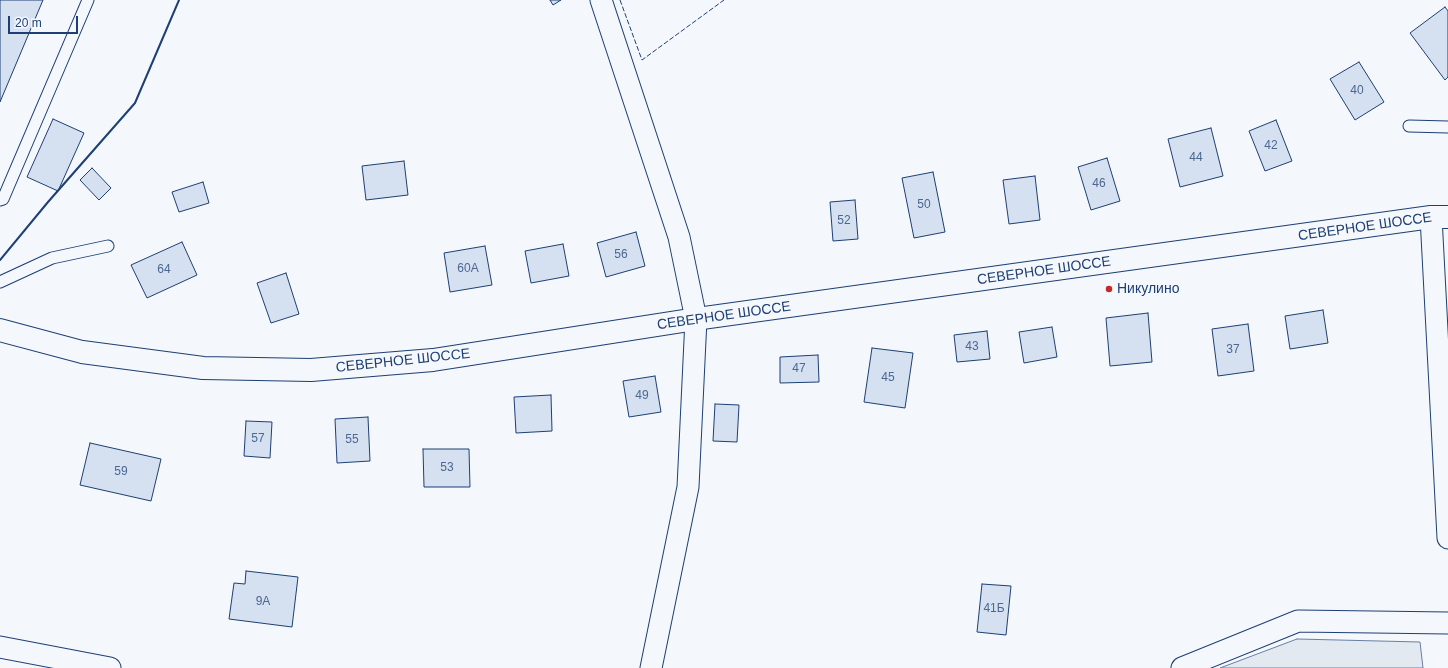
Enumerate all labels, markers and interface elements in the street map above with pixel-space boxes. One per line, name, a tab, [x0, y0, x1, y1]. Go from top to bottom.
scale bar	[10, 8, 80, 34]
text: 20 m	[15, 16, 42, 30]
house number: 40	[1350, 84, 1364, 98]
house number: 42	[1264, 139, 1278, 153]
house number: 44	[1189, 151, 1203, 165]
house number: 46	[1092, 177, 1106, 191]
house number: 50	[917, 198, 931, 212]
street label: СЕВЕРНОЕ ШОССЕ	[1297, 209, 1433, 245]
house number: 52	[837, 214, 851, 228]
house number: 56	[614, 248, 628, 262]
street label: СЕВЕРНОЕ ШОССЕ	[976, 253, 1112, 289]
house number: 60А	[457, 262, 479, 276]
house number: 64	[157, 263, 171, 277]
place label: Никулино	[1117, 281, 1179, 297]
marker: Никулино	[1104, 284, 1114, 294]
street label: СЕВЕРНОЕ ШОССЕ	[656, 298, 792, 334]
house number: 43	[965, 340, 979, 354]
house number: 37	[1226, 343, 1240, 357]
street label: СЕВЕРНОЕ ШОССЕ	[335, 346, 471, 376]
house number: 47	[792, 362, 806, 376]
house number: 45	[881, 371, 895, 385]
house number: 49	[635, 389, 649, 403]
house number: 57	[251, 432, 265, 446]
house number: 55	[345, 433, 359, 447]
house number: 53	[440, 461, 454, 475]
house number: 59	[114, 465, 128, 479]
house number: 9А	[256, 595, 270, 609]
house number: 41Б	[983, 602, 1005, 616]

